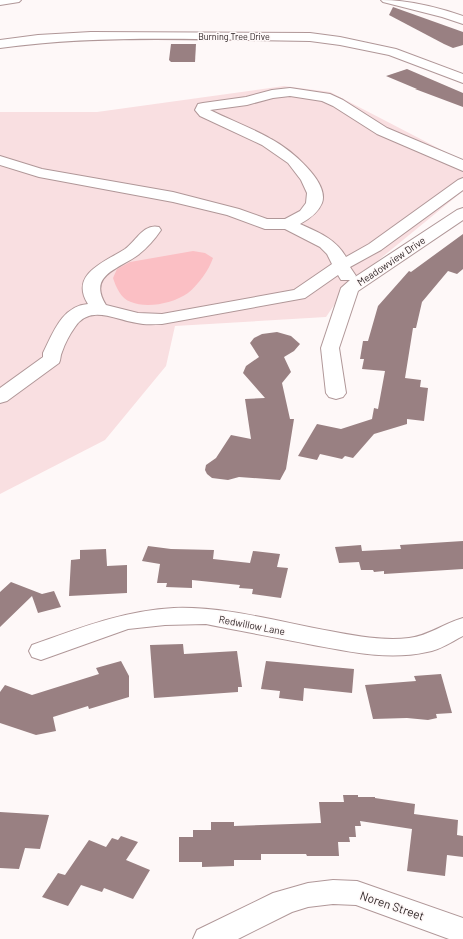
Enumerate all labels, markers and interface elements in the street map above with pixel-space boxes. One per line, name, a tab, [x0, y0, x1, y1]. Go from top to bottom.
street label: Burning Tree Drive	[198, 31, 270, 42]
street label: Meadowview Drive	[355, 234, 427, 288]
street label: Redwillow Lane	[218, 613, 286, 637]
street label: Noren Street	[358, 888, 426, 923]

